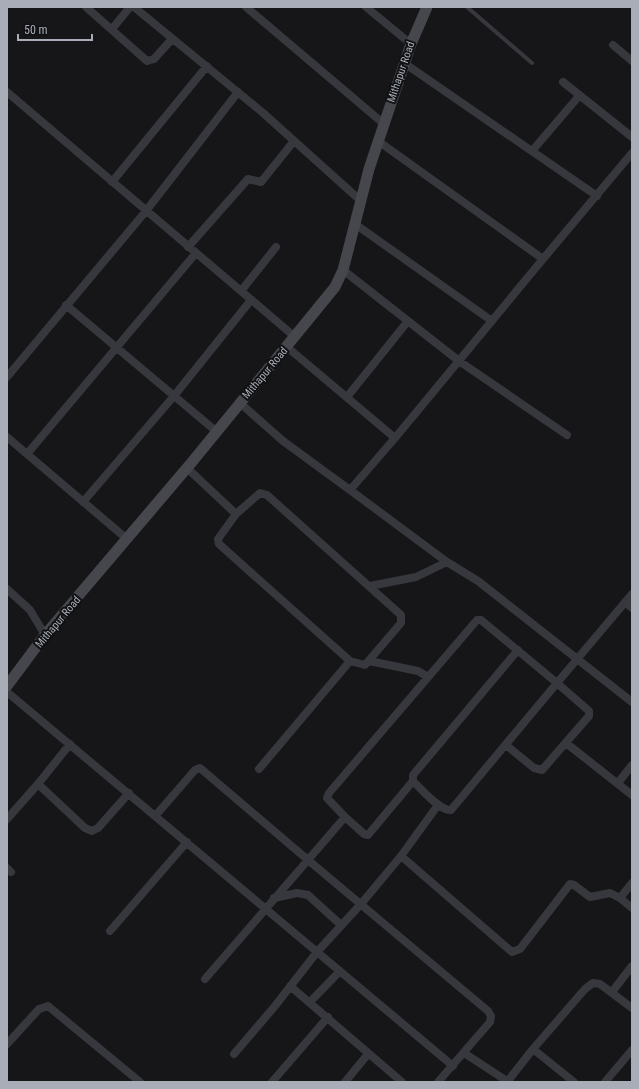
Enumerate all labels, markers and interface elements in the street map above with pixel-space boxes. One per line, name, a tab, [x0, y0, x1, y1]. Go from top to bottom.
scale bar	[18, 16, 92, 42]
text: 50 m	[24, 23, 48, 37]
street label: Mithapur Road	[385, 40, 417, 104]
street label: Mithapur Road	[240, 345, 290, 401]
street label: Mithapur Road	[33, 594, 83, 650]

